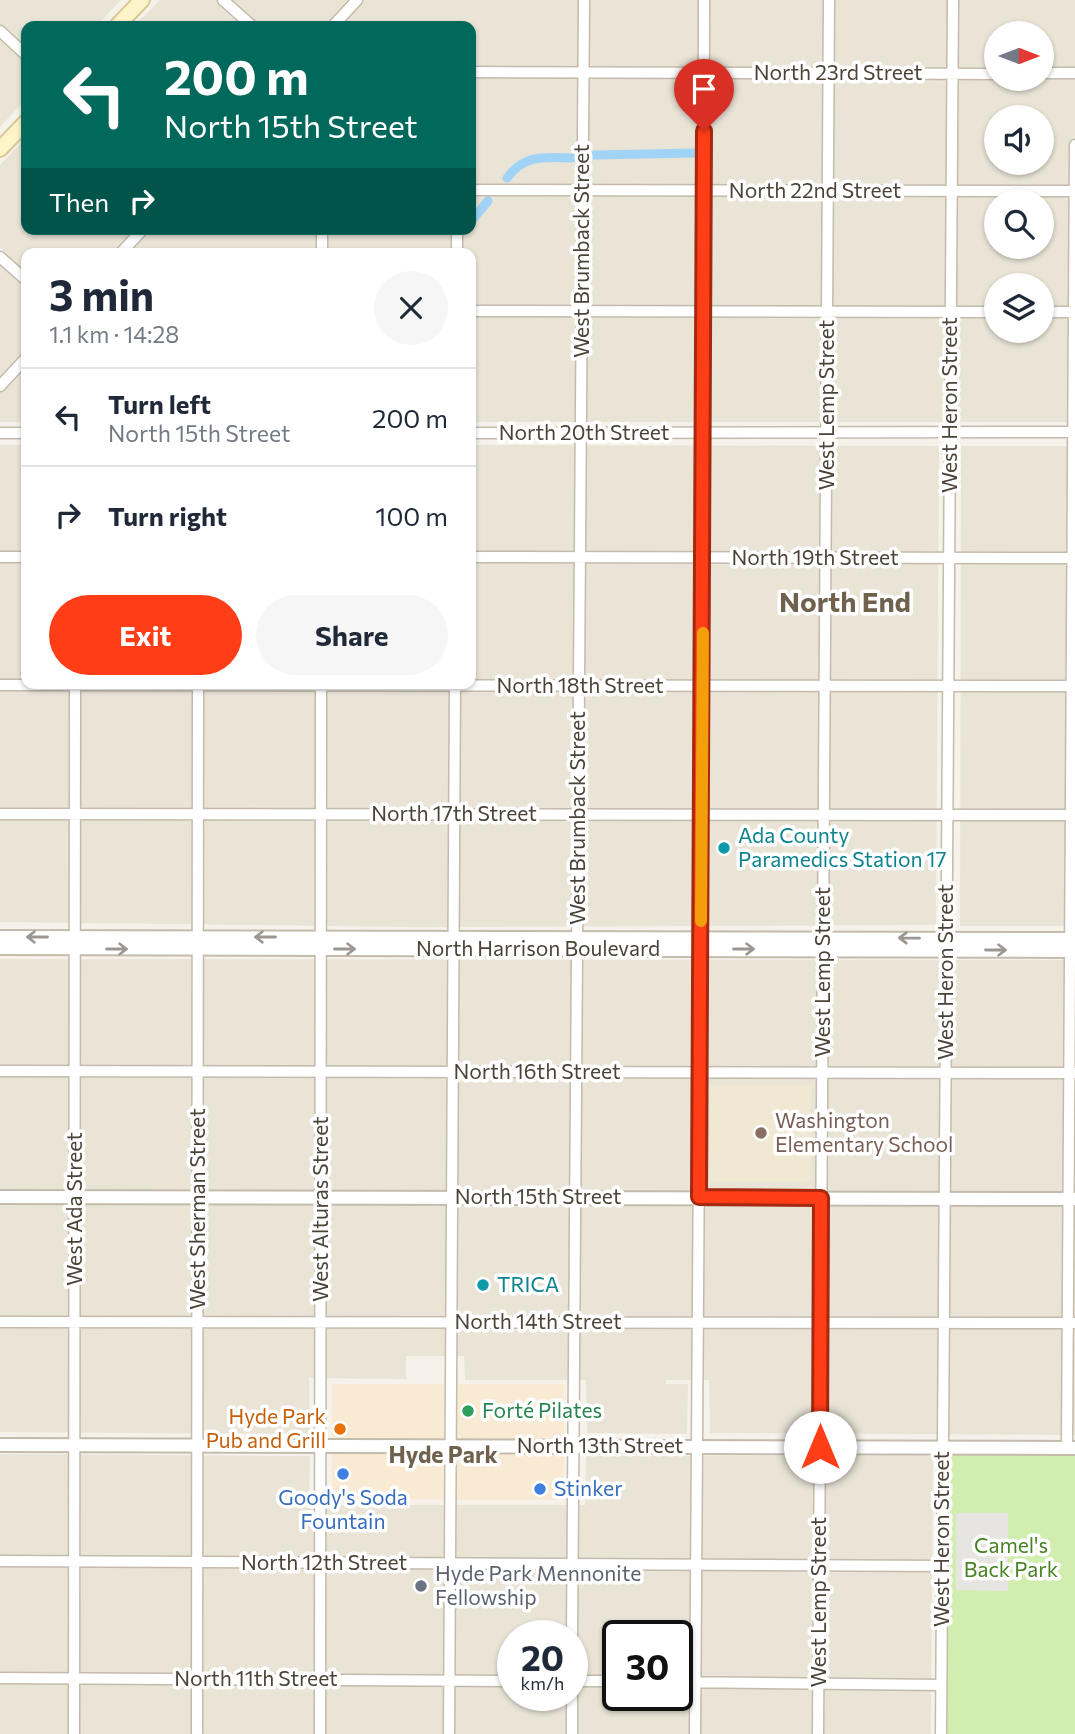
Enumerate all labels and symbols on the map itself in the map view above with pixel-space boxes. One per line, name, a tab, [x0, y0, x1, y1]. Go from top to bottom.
north arrow	[984, 21, 1054, 91]
pin	[674, 59, 734, 131]
street label: North 23rd Street	[754, 59, 922, 84]
street label: West Brumback Street	[568, 144, 593, 358]
street label: North 22nd Street	[729, 177, 901, 202]
street label: West Heron Street	[936, 317, 961, 493]
street label: West Lemp Street	[813, 320, 838, 490]
street label: North 20th Street	[499, 419, 669, 444]
street label: North 19th Street	[731, 544, 899, 569]
district label: North End	[779, 584, 911, 618]
street label: North 18th Street	[496, 672, 664, 697]
street label: West Brumback Street	[564, 711, 589, 925]
street label: North 17th Street	[371, 800, 537, 825]
place label: Ada County Paramedics Station 17	[738, 822, 947, 871]
marker: Ada County Paramedics Station 17	[716, 840, 732, 856]
street label: West Heron Street	[932, 884, 957, 1060]
street label: West Lemp Street	[809, 887, 834, 1057]
one-way arrow	[26, 930, 49, 944]
one-way arrow	[254, 930, 277, 944]
one-way arrow	[898, 931, 921, 945]
street label: North Harrison Boulevard	[416, 935, 660, 960]
one-way arrow	[105, 942, 128, 956]
one-way arrow	[333, 942, 356, 956]
one-way arrow	[732, 943, 755, 956]
one-way arrow	[984, 943, 1007, 957]
street label: North 16th Street	[453, 1058, 621, 1083]
place label: Washington Elementary School	[775, 1107, 953, 1156]
street label: West Sherman Street	[184, 1108, 209, 1310]
street label: West Alturas Street	[307, 1116, 332, 1302]
marker: Washington Elementary School	[753, 1125, 769, 1141]
street label: West Ada Street	[61, 1132, 86, 1286]
street label: North 15th Street	[455, 1183, 621, 1208]
place label: TRICA	[497, 1271, 559, 1296]
marker: TRICA	[475, 1277, 491, 1293]
street label: North 14th Street	[454, 1308, 622, 1333]
place label: Forté Pilates	[482, 1397, 602, 1422]
place label: Hyde Park Pub and Grill	[206, 1403, 326, 1452]
marker: Forté Pilates	[460, 1403, 476, 1419]
position arrow	[783, 1410, 857, 1484]
marker: Hyde Park Pub and Grill	[332, 1421, 348, 1437]
street label: North 13th Street	[517, 1432, 683, 1457]
district label: Hyde Park	[388, 1440, 498, 1468]
street label: West Heron Street	[928, 1451, 953, 1627]
marker: Goody's Soda Fountain	[335, 1466, 351, 1482]
place label: Stinker	[554, 1475, 623, 1500]
marker: Stinker	[532, 1481, 548, 1497]
place label: Goody's Soda Fountain	[278, 1484, 408, 1533]
street label: West Lemp Street	[805, 1517, 830, 1687]
park label: Camel's Back Park	[964, 1532, 1058, 1581]
street label: North 12th Street	[241, 1549, 407, 1574]
place label: Hyde Park Mennonite Fellowship	[435, 1560, 641, 1609]
marker: Hyde Park Mennonite Fellowship	[413, 1578, 429, 1594]
speed limit sign: 30	[602, 1620, 693, 1711]
street label: North 11th Street	[174, 1665, 338, 1690]

